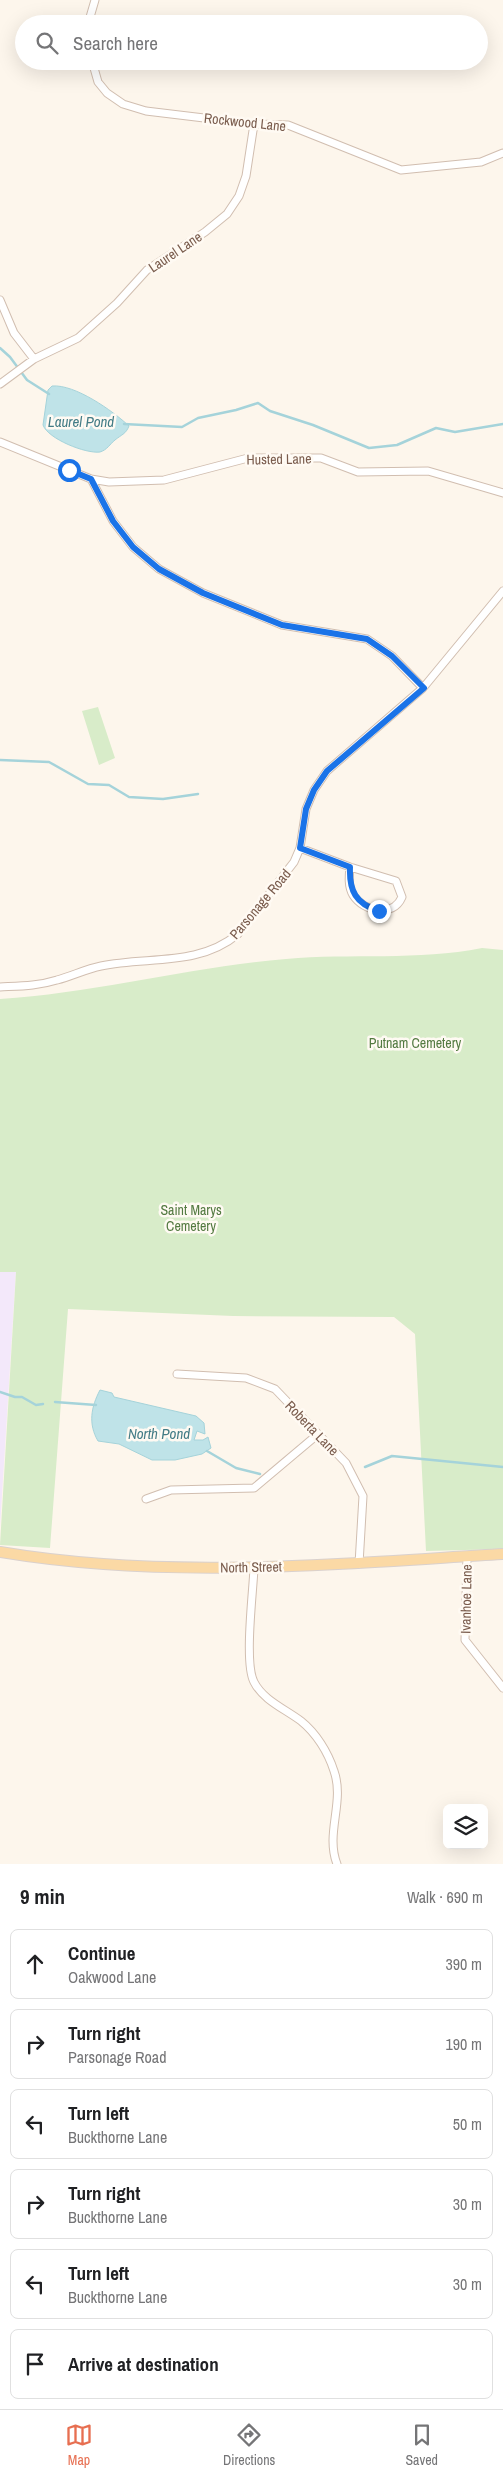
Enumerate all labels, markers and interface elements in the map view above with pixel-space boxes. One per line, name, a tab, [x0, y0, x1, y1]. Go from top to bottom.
search box	[15, 15, 488, 70]
icon: search	[33, 29, 61, 57]
text: Search here	[73, 30, 158, 56]
street label: Rockwood Lane	[203, 109, 287, 135]
street label: Laurel Lane	[145, 228, 205, 276]
water label: Laurel Pond	[48, 411, 114, 432]
street label: Husted Lane	[246, 449, 312, 469]
route start	[58, 459, 81, 482]
street label: Parsonage Road	[225, 865, 295, 943]
route end	[368, 900, 391, 923]
park label: Putnam Cemetery	[369, 1034, 462, 1052]
park label: Saint Marys Cemetery	[160, 1201, 222, 1235]
street label: Roberta Lane	[281, 1397, 343, 1459]
water label: North Pond	[128, 1423, 190, 1444]
street label: North Street	[220, 1557, 282, 1577]
street label: Ivanhoe Lane	[456, 1564, 476, 1634]
map controls	[443, 1804, 488, 1849]
button: layers	[443, 1804, 488, 1849]
text: 9 min	[20, 1882, 65, 1911]
text: Walk · 690 m	[407, 1886, 483, 1908]
text: Continue	[68, 1940, 136, 1966]
icon: ahead	[21, 1950, 49, 1978]
text: 390 m	[446, 1953, 482, 1975]
text: Oakwood Lane	[68, 1966, 156, 1988]
text: Turn right	[68, 2020, 140, 2046]
icon: right	[21, 2030, 49, 2058]
text: 190 m	[446, 2033, 482, 2055]
text: Parsonage Road	[68, 2046, 166, 2068]
text: Turn left	[68, 2100, 129, 2126]
icon: left	[21, 2110, 49, 2138]
text: 50 m	[453, 2113, 482, 2135]
text: Buckthorne Lane	[68, 2126, 167, 2148]
text: Turn right	[68, 2180, 140, 2206]
icon: right	[21, 2190, 49, 2218]
text: 30 m	[453, 2193, 482, 2215]
text: Buckthorne Lane	[68, 2206, 167, 2228]
text: Turn left	[68, 2260, 129, 2286]
icon: left	[21, 2270, 49, 2298]
text: 30 m	[453, 2273, 482, 2295]
text: Buckthorne Lane	[68, 2286, 167, 2308]
icon: arrive	[21, 2350, 49, 2378]
text: Arrive at destination	[68, 2351, 219, 2377]
tab: Map	[65, 2421, 93, 2469]
tab: Directions	[223, 2421, 275, 2469]
tab: Saved	[405, 2421, 438, 2469]

